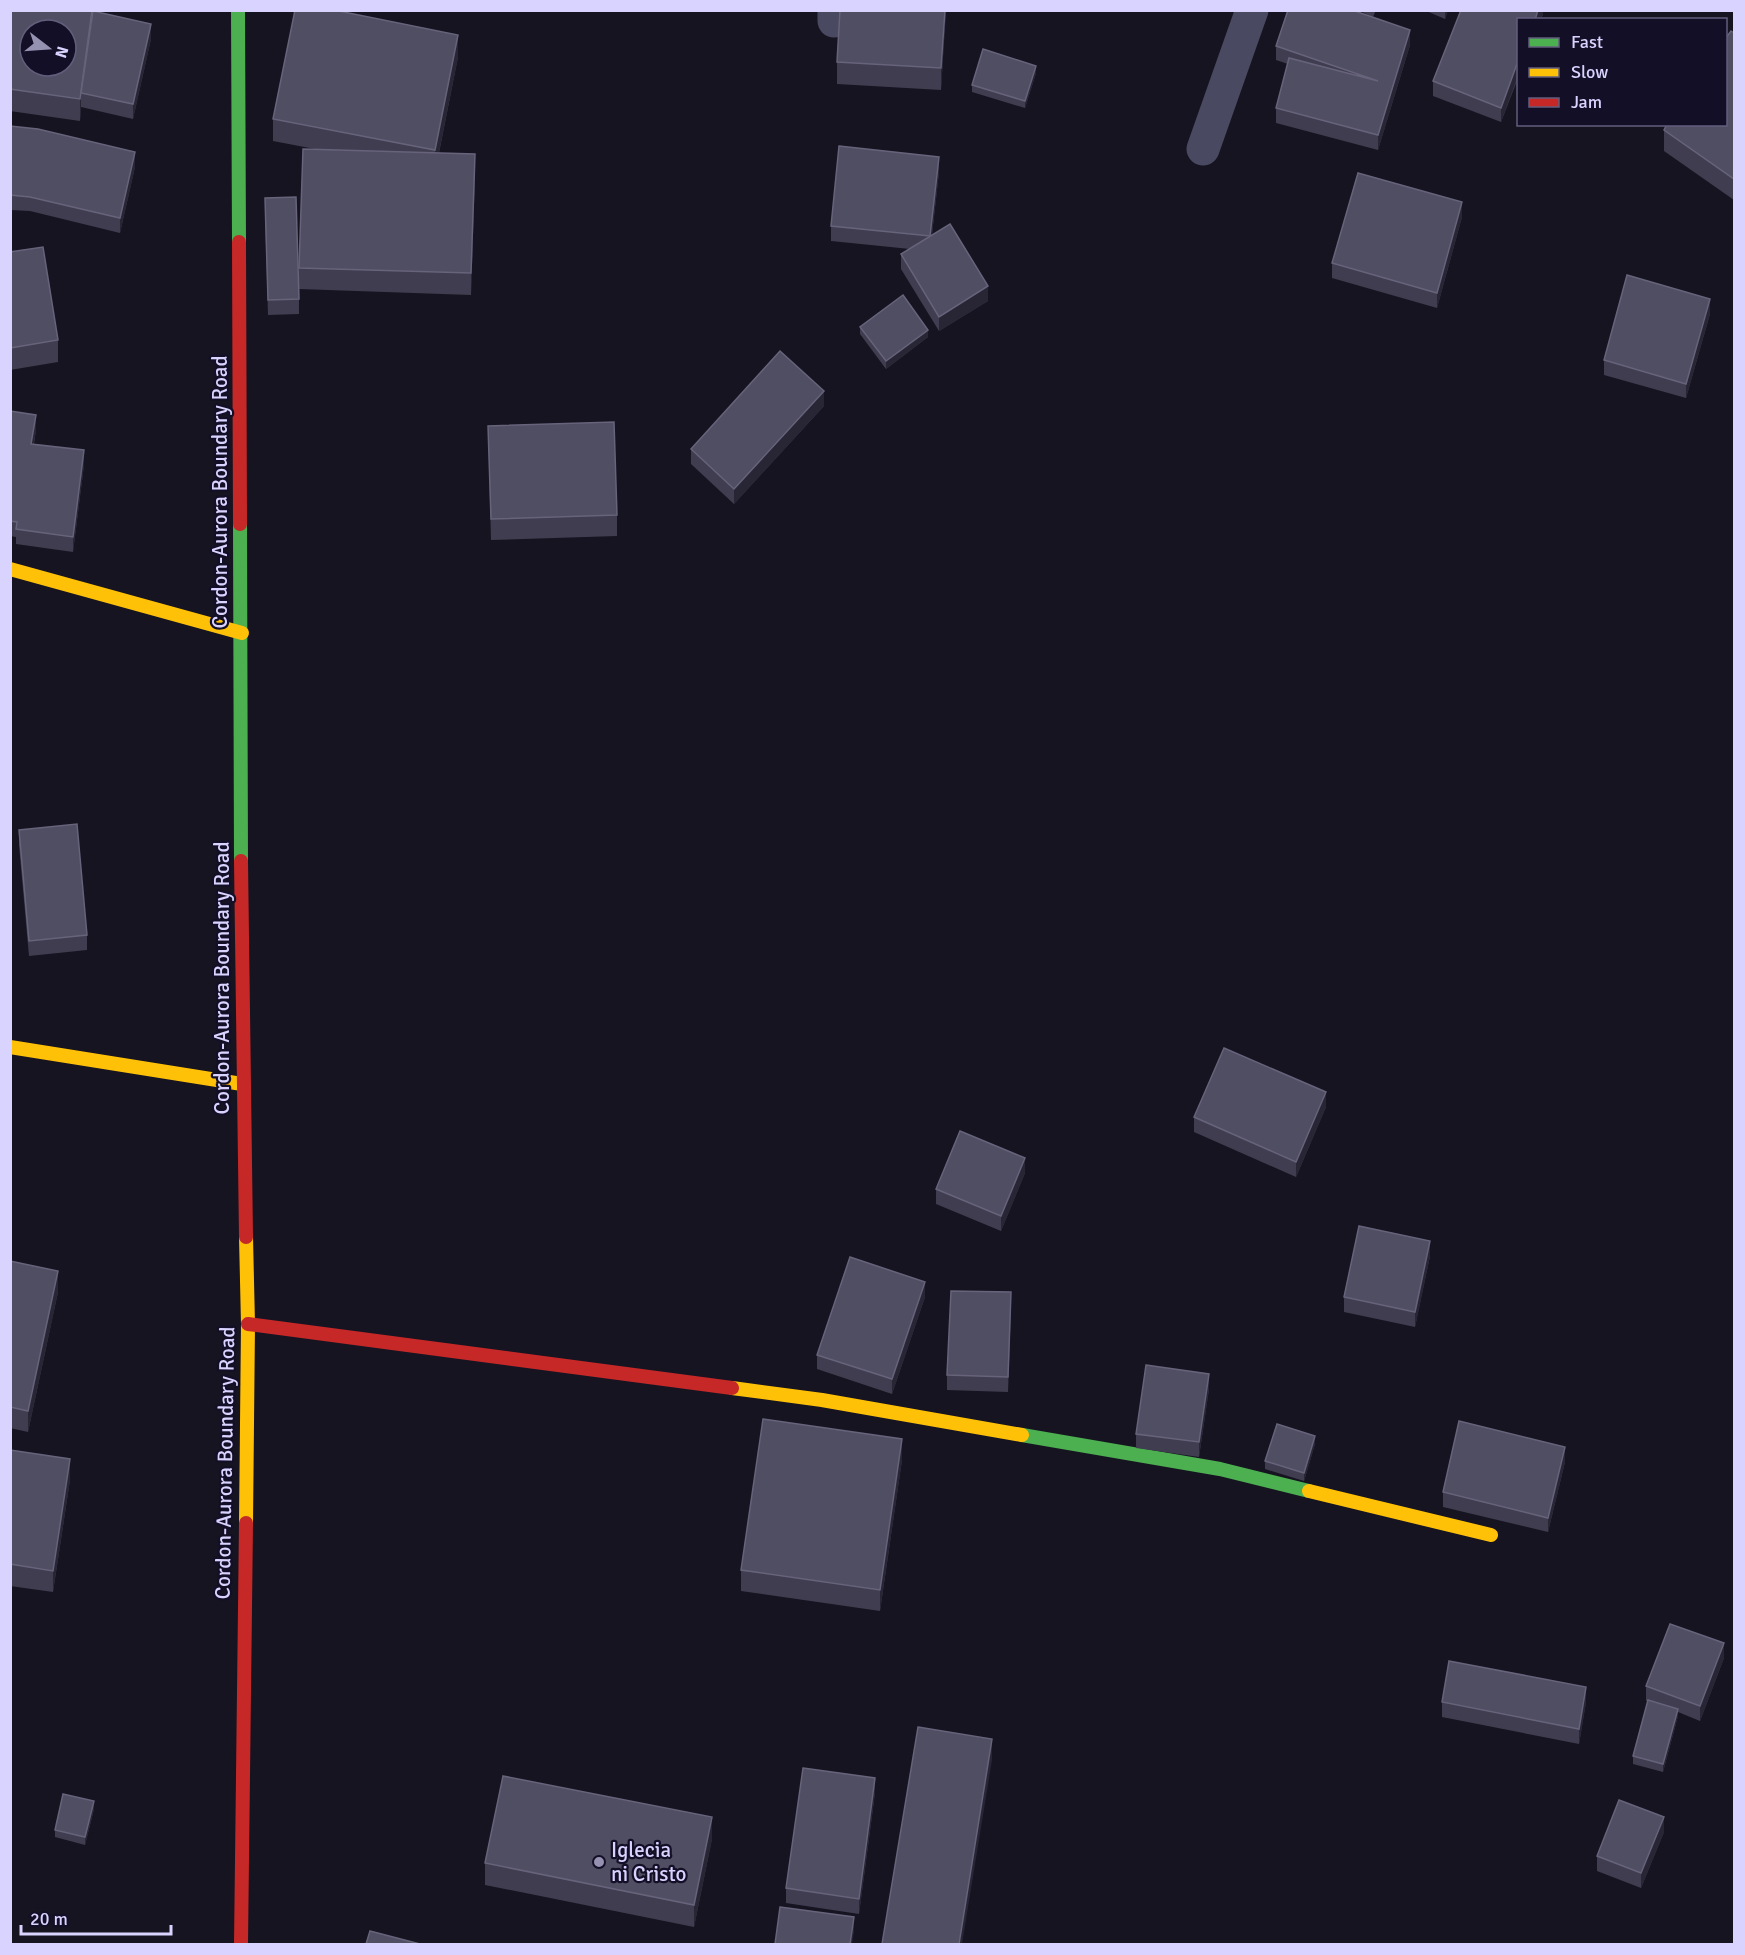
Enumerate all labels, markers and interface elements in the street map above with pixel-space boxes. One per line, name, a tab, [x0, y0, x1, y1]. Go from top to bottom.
north arrow	[18, 18, 78, 78]
legend	[1517, 18, 1727, 126]
text: Fast	[1571, 31, 1603, 53]
text: N	[50, 44, 73, 60]
text: Slow	[1571, 61, 1608, 83]
text: Jam	[1571, 91, 1602, 113]
street label: Cordon-Aurora Boundary Road	[207, 355, 233, 629]
street label: Cordon-Aurora Boundary Road	[209, 841, 235, 1115]
street label: Cordon-Aurora Boundary Road	[210, 1326, 240, 1600]
place label: Iglecia ni Cristo	[611, 1837, 687, 1887]
marker: Iglecia ni Cristo	[592, 1855, 606, 1869]
scale bar	[21, 1898, 171, 1936]
text: 20 m	[30, 1908, 68, 1930]

